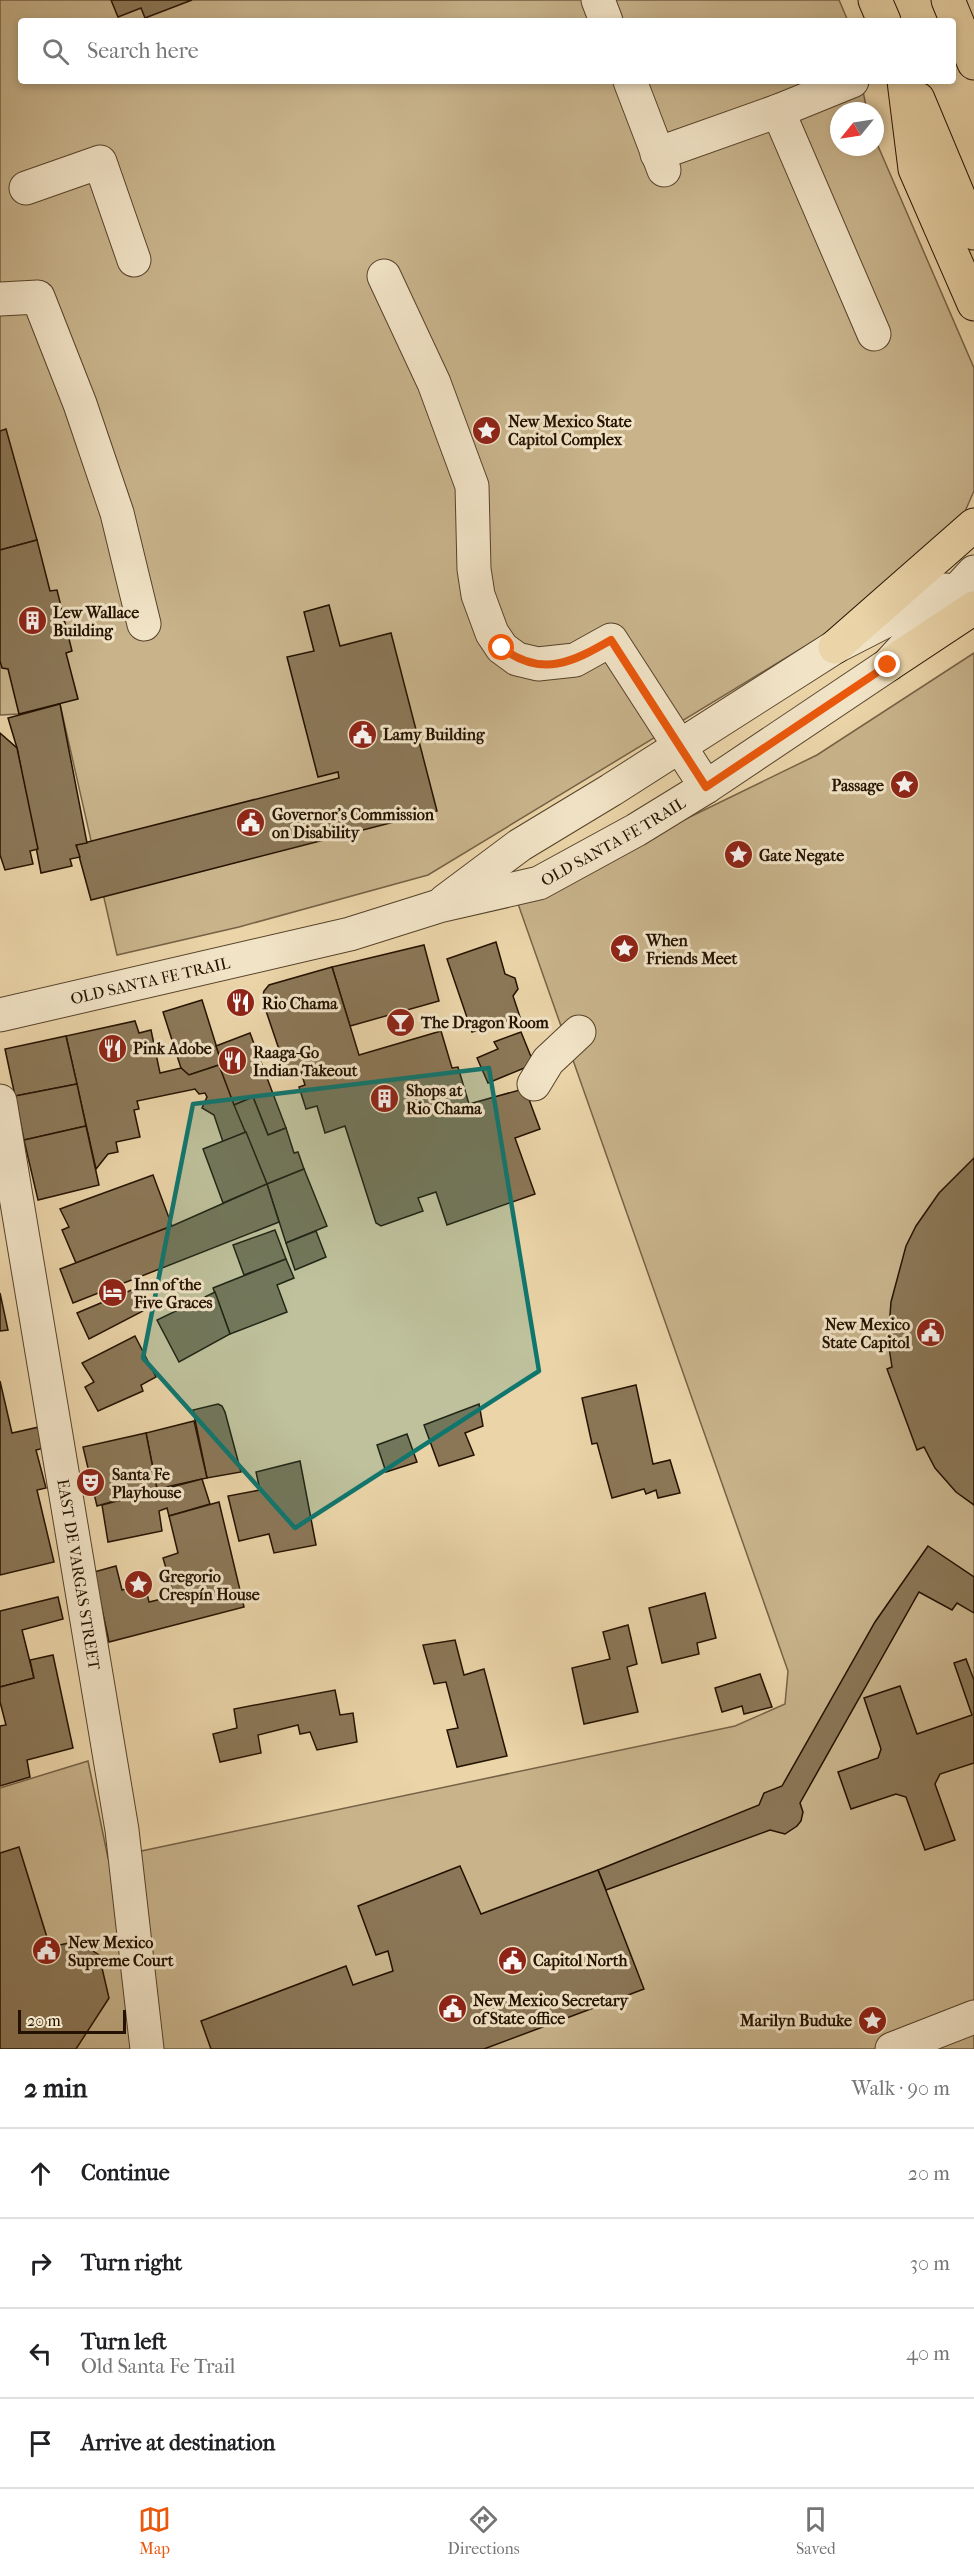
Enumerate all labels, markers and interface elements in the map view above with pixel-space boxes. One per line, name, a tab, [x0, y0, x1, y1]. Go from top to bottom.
search box	[18, 18, 956, 84]
icon: search	[39, 35, 72, 68]
text: Search here	[87, 38, 199, 64]
north arrow	[830, 102, 884, 156]
place label: New Mexico State Capitol Complex	[508, 412, 632, 450]
place icon: New Mexico State Capitol Complex	[471, 414, 503, 446]
place label: Lew Wallace Building	[53, 603, 139, 641]
building icon: Lew Wallace Building	[16, 605, 48, 637]
route start	[488, 634, 514, 660]
route end	[874, 651, 900, 677]
public building icon: Lamy Building	[346, 718, 378, 750]
place label: Lamy Building	[383, 725, 485, 745]
place icon: Passage	[889, 769, 921, 801]
place label: Passage	[831, 776, 884, 796]
street label: OLD SANTA FE TRAIL	[538, 793, 689, 890]
place label: Governor’s Commission on Disability	[272, 805, 435, 843]
public building icon: Governor’s Commission on Disability	[235, 807, 267, 839]
place icon: Gate Negate	[722, 839, 754, 871]
place label: Gate Negate	[759, 846, 844, 866]
place label: When Friends Meet	[645, 931, 737, 968]
place icon: When Friends Meet	[609, 933, 641, 965]
street label: OLD SANTA FE TRAIL	[69, 953, 232, 1008]
restaurant icon: Rio Chama	[225, 987, 257, 1019]
place label: Rio Chama	[262, 994, 338, 1013]
bar icon: The Dragon Room	[384, 1006, 416, 1038]
place label: The Dragon Room	[420, 1013, 550, 1033]
restaurant icon: Pink Adobe	[96, 1032, 128, 1064]
place label: Pink Adobe	[133, 1039, 212, 1058]
place label: Raaga-Go Indian Takeout	[253, 1043, 358, 1080]
restaurant icon: Raaga-Go Indian Takeout	[216, 1045, 248, 1077]
place label: Shops at Rio Chama	[406, 1081, 482, 1118]
building icon: Shops at Rio Chama	[369, 1083, 401, 1115]
place label: Inn of the Five Graces	[133, 1275, 213, 1312]
hotel icon: Inn of the Five Graces	[97, 1277, 129, 1309]
place label: New Mexico State Capitol	[822, 1315, 911, 1353]
public building icon: New Mexico State Capitol	[915, 1317, 947, 1349]
place label: Santa Fe Playhouse	[112, 1465, 182, 1503]
theatre icon: Santa Fe Playhouse	[75, 1467, 107, 1499]
street label: EAST DE VARGAS STREET	[53, 1478, 104, 1672]
place label: Gregorio Crespín House	[159, 1567, 260, 1605]
place icon: Gregorio Crespín House	[122, 1569, 154, 1601]
place label: New Mexico Supreme Court	[68, 1933, 174, 1971]
public building icon: New Mexico Supreme Court	[31, 1935, 63, 1967]
public building icon: Capitol North	[496, 1944, 528, 1976]
place label: Capitol North	[533, 1951, 628, 1971]
place label: New Mexico Secretary of State office	[473, 1991, 630, 2028]
public building icon: New Mexico Secretary of State office	[436, 1993, 468, 2025]
place icon: Marilyn Buduke	[857, 2004, 889, 2036]
scale bar	[18, 2007, 126, 2034]
text: 20 m	[27, 2011, 61, 2030]
place label: Marilyn Buduke	[739, 2011, 852, 2031]
text: 2 min	[24, 2073, 87, 2104]
text: Walk · 90 m	[852, 2077, 950, 2100]
icon: ahead	[24, 2157, 57, 2190]
text: Continue	[81, 2160, 170, 2186]
text: 20 m	[908, 2162, 950, 2185]
icon: right	[24, 2247, 57, 2280]
text: Turn right	[81, 2250, 182, 2276]
text: 30 m	[910, 2252, 950, 2275]
text: Turn left	[81, 2329, 167, 2355]
icon: left	[24, 2337, 57, 2370]
text: 40 m	[906, 2342, 950, 2365]
text: Old Santa Fe Trail	[81, 2355, 235, 2378]
icon: arrive	[24, 2427, 57, 2460]
text: Arrive at destination	[81, 2430, 275, 2456]
tab: Map	[138, 2503, 171, 2558]
tab: Directions	[448, 2503, 520, 2558]
tab: Saved	[796, 2503, 836, 2558]

